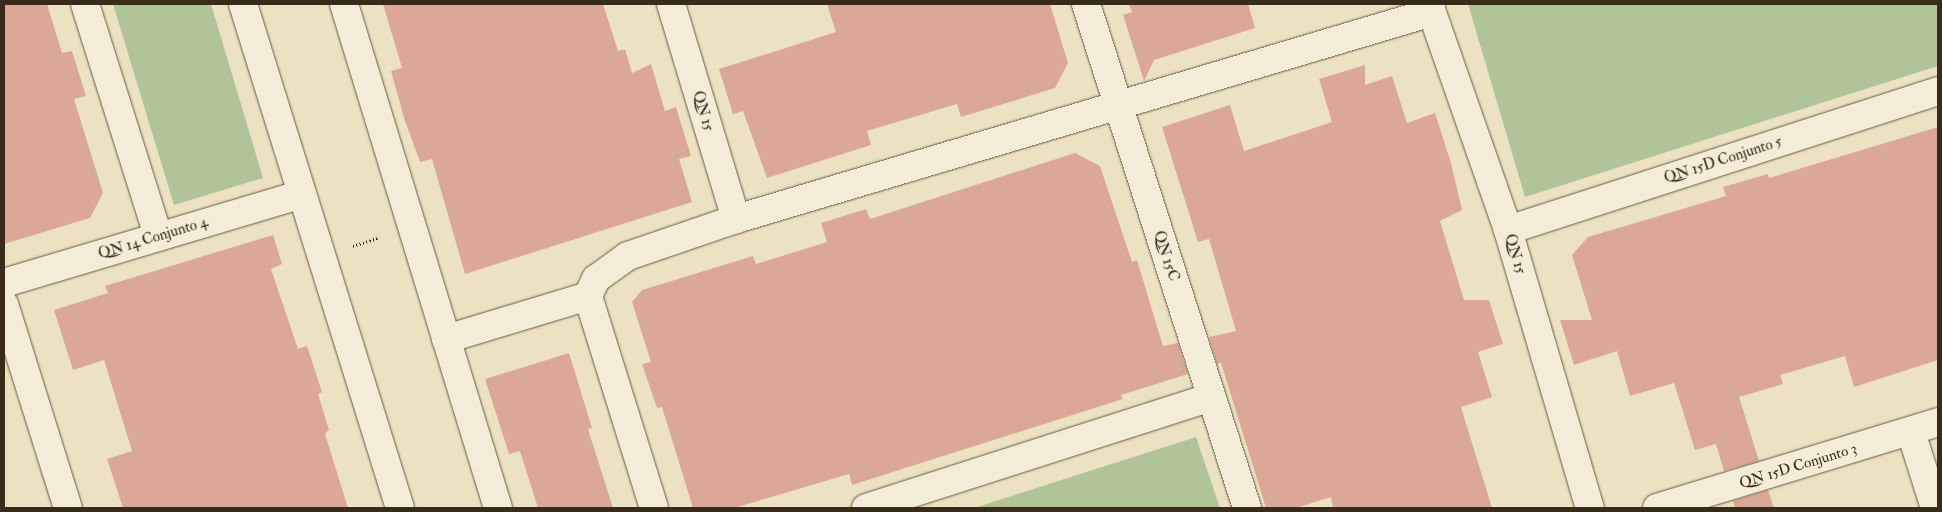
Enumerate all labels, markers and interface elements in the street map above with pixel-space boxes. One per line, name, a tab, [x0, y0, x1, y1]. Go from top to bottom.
street label: QN 15	[688, 89, 718, 133]
street label: QN 15D Conjunto 5	[1662, 132, 1784, 188]
street label: QN 14 Conjunto 4	[96, 213, 210, 263]
street label: QN 15C	[1149, 229, 1183, 283]
street label: QN 15	[1500, 232, 1530, 276]
street label: QN 15D Conjunto 3	[1737, 440, 1859, 492]

